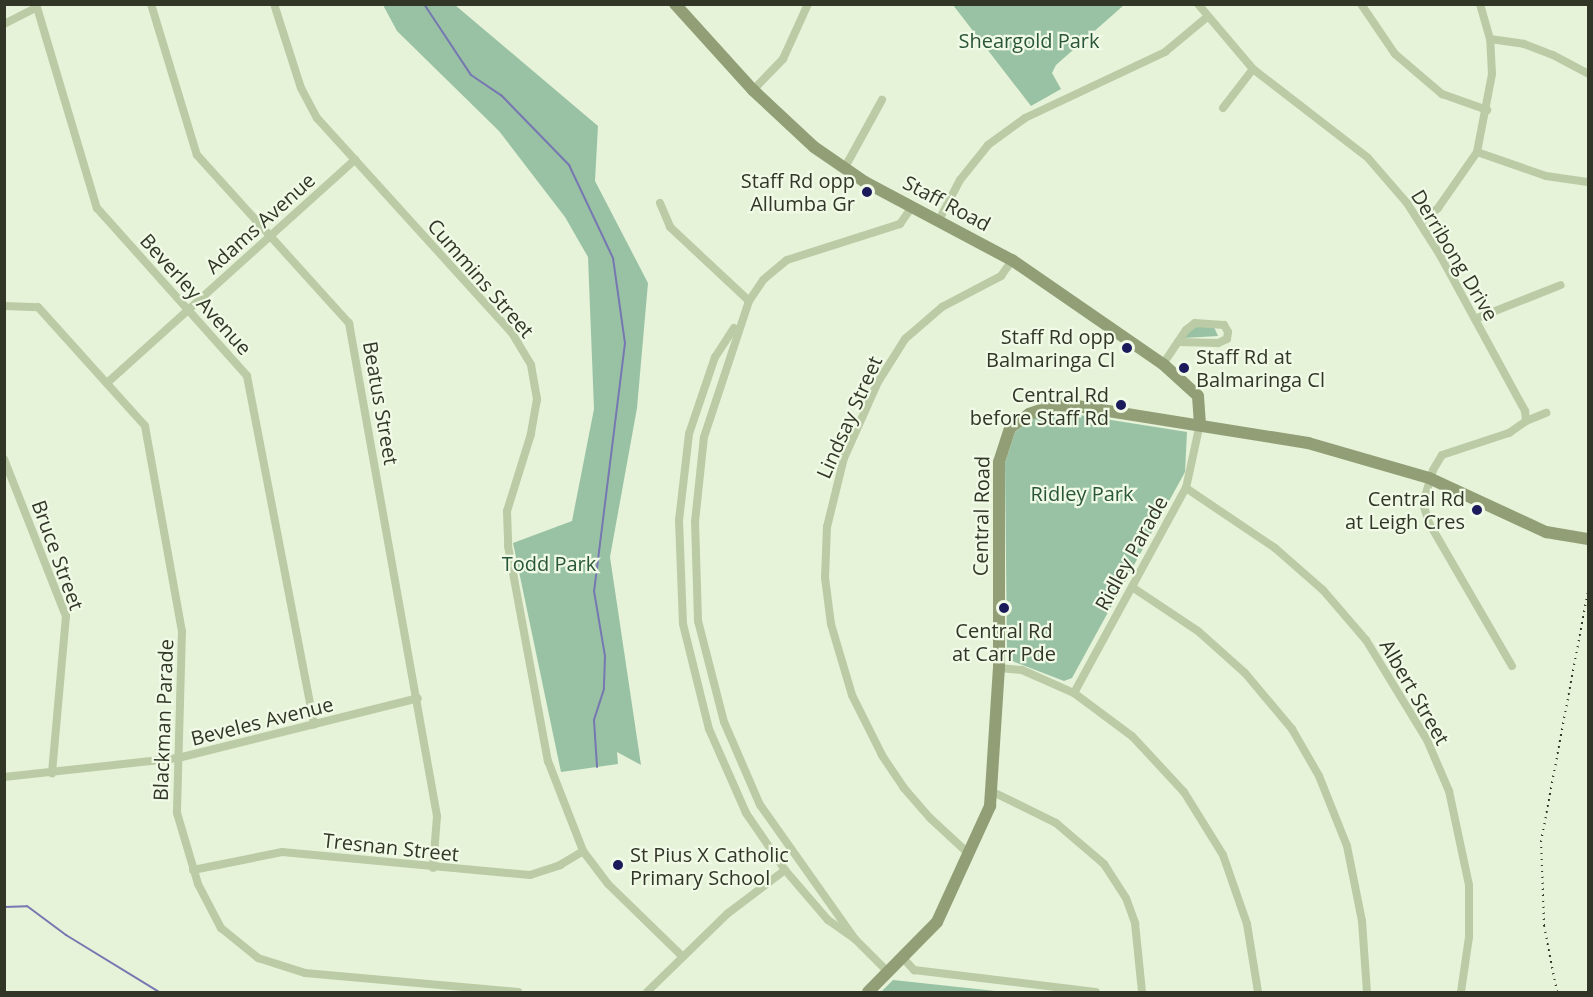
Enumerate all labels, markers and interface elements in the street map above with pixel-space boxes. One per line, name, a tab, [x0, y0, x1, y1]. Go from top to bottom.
park label: Sheargold Park	[959, 28, 1099, 52]
street label: Adams Avenue	[200, 168, 320, 278]
place label: Staff Rd opp Allumba Gr	[741, 168, 855, 215]
street label: Staff Road	[899, 170, 995, 236]
marker: Staff Rd opp Allumba Gr	[860, 185, 874, 199]
street label: Derribong Drive	[1406, 185, 1504, 325]
street label: Cummins Street	[423, 214, 539, 342]
street label: Beverley Avenue	[135, 229, 257, 359]
place label: Staff Rd opp Balmaringa Cl	[986, 324, 1115, 371]
street label: Beatus Street	[358, 339, 404, 467]
marker: Staff Rd opp Balmaringa Cl	[1120, 341, 1134, 355]
place label: Staff Rd at Balmaringa Cl	[1196, 344, 1325, 391]
street label: Lindsay Street	[811, 352, 887, 482]
marker: Staff Rd at Balmaringa Cl	[1177, 361, 1191, 375]
place label: Central Rd before Staff Rd	[970, 382, 1109, 429]
marker: Central Rd before Staff Rd	[1114, 398, 1128, 412]
street label: Central Road	[968, 456, 994, 576]
park label: Ridley Park	[1031, 481, 1133, 505]
place label: Central Rd at Leigh Cres	[1345, 486, 1465, 533]
street label: Ridley Parade	[1090, 492, 1172, 614]
street label: Bruce Street	[27, 497, 89, 613]
marker: Central Rd at Leigh Cres	[1470, 503, 1484, 517]
park label: Todd Park	[502, 551, 596, 575]
marker: Central Rd at Carr Pde	[997, 601, 1011, 615]
place label: Central Rd at Carr Pde	[952, 618, 1056, 665]
street label: Albert Street	[1375, 635, 1455, 749]
street label: Blackman Parade	[148, 639, 178, 801]
street label: Beveles Avenue	[188, 692, 336, 750]
street label: Tresnan Street	[322, 828, 460, 866]
place label: St Pius X Catholic Primary School	[630, 842, 789, 889]
marker: St Pius X Catholic Primary School	[611, 858, 625, 872]

